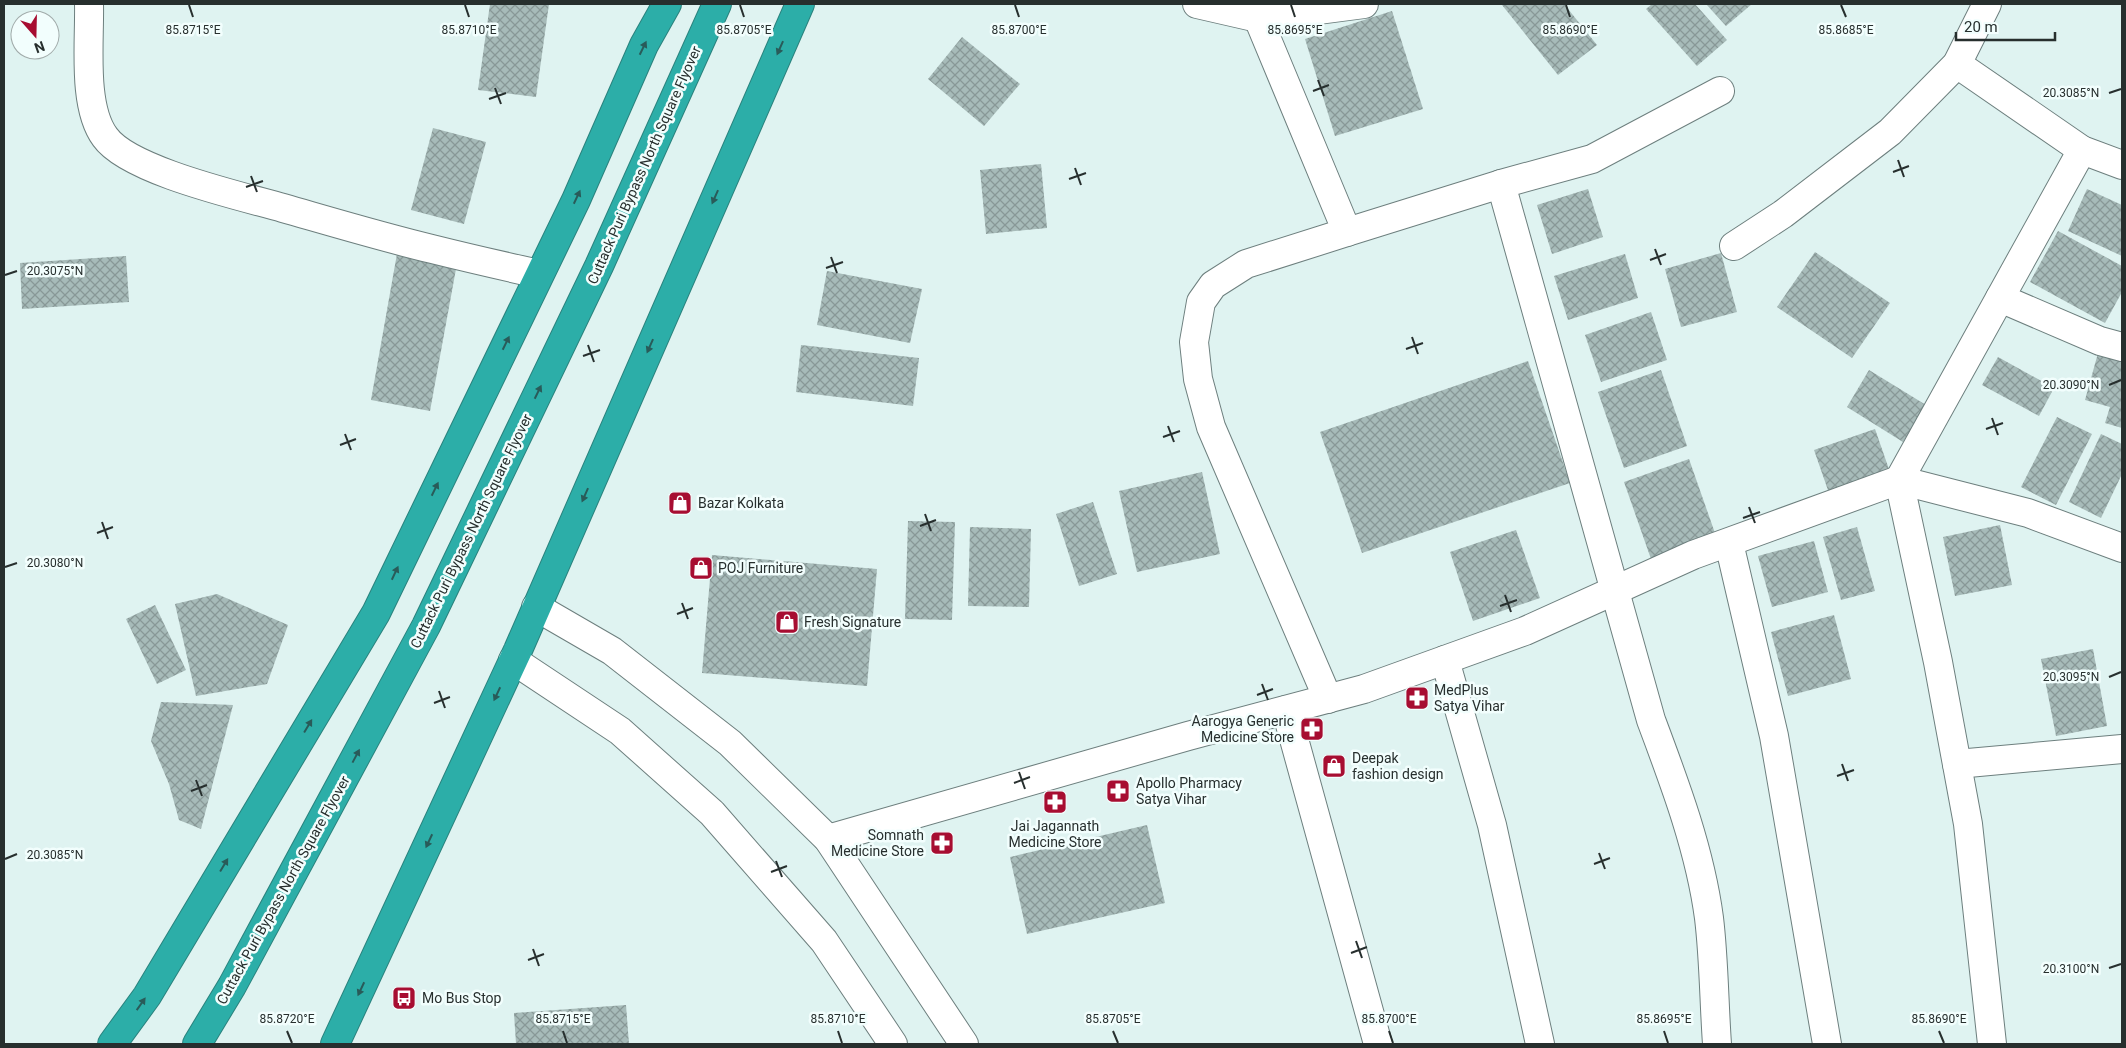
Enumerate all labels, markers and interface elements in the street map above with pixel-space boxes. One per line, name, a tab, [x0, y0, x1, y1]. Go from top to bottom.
north arrow	[10, 10, 60, 60]
scale bar	[1956, 10, 2055, 42]
text: 20 m	[1964, 18, 1998, 36]
text: 85.8715°E	[166, 23, 221, 37]
text: 85.8710°E	[442, 23, 497, 37]
text: 85.8705°E	[717, 23, 772, 37]
text: 85.8700°E	[992, 23, 1047, 37]
text: 85.8695°E	[1268, 23, 1323, 37]
text: 85.8690°E	[1543, 23, 1598, 37]
text: 85.8685°E	[1819, 23, 1874, 37]
text: N	[32, 38, 47, 56]
one-way arrow	[639, 41, 647, 55]
one-way arrow	[776, 41, 784, 55]
street label: Cuttack Puri Bypass North Square Flyover	[584, 43, 704, 286]
text: 20.3085°N	[2043, 86, 2099, 100]
one-way arrow	[573, 190, 581, 204]
one-way arrow	[711, 190, 719, 204]
text: 20.3075°N	[27, 264, 83, 278]
one-way arrow	[502, 336, 510, 350]
one-way arrow	[645, 339, 653, 353]
text: 20.3090°N	[2043, 378, 2099, 392]
one-way arrow	[534, 385, 542, 399]
street label: Cuttack Puri Bypass North Square Flyover	[407, 411, 535, 651]
one-way arrow	[431, 482, 439, 496]
one-way arrow	[580, 488, 588, 502]
shop icon: Bazar Kolkata	[667, 490, 693, 516]
place label: Bazar Kolkata	[698, 495, 784, 511]
shop icon: POJ Furniture	[688, 555, 714, 581]
text: 20.3080°N	[27, 556, 83, 570]
place label: POJ Furniture	[718, 560, 803, 576]
one-way arrow	[391, 566, 399, 580]
shop icon: Fresh Signature	[774, 609, 800, 635]
place label: Fresh Signature	[804, 614, 901, 630]
text: 20.3095°N	[2043, 670, 2099, 684]
place label: MedPlus Satya Vihar	[1434, 682, 1505, 714]
pharmacy icon: MedPlus Satya Vihar	[1404, 685, 1430, 711]
one-way arrow	[493, 687, 501, 701]
place label: Aarogya Generic Medicine Store	[1192, 713, 1294, 745]
pharmacy icon: Aarogya Generic Medicine Store	[1299, 716, 1325, 742]
one-way arrow	[303, 719, 312, 732]
one-way arrow	[352, 749, 360, 764]
place label: Deepak fashion design	[1352, 750, 1444, 782]
shop icon: Deepak fashion design	[1321, 753, 1347, 779]
street label: Cuttack Puri Bypass North Square Flyover	[213, 773, 353, 1007]
place label: Apollo Pharmacy Satya Vihar	[1136, 775, 1242, 807]
pharmacy icon: Apollo Pharmacy Satya Vihar	[1105, 778, 1131, 804]
pharmacy icon: Jai Jagannath Medicine Store	[1042, 789, 1068, 815]
place label: Jai Jagannath Medicine Store	[1008, 818, 1102, 850]
place label: Somnath Medicine Store	[831, 827, 924, 859]
pharmacy icon: Somnath Medicine Store	[929, 830, 955, 856]
one-way arrow	[425, 834, 433, 848]
text: 20.3085°N	[27, 848, 83, 862]
one-way arrow	[220, 859, 229, 872]
text: 20.3100°N	[2043, 962, 2099, 976]
one-way arrow	[357, 982, 365, 996]
bus stop icon: Mo Bus Stop	[391, 985, 417, 1011]
place label: Mo Bus Stop	[422, 990, 502, 1006]
one-way arrow	[135, 998, 145, 1011]
text: 85.8720°E	[260, 1012, 315, 1026]
text: 85.8715°E	[536, 1012, 591, 1026]
text: 85.8710°E	[811, 1012, 866, 1026]
text: 85.8705°E	[1086, 1012, 1141, 1026]
text: 85.8700°E	[1362, 1012, 1417, 1026]
text: 85.8695°E	[1637, 1012, 1692, 1026]
text: 85.8690°E	[1912, 1012, 1967, 1026]

